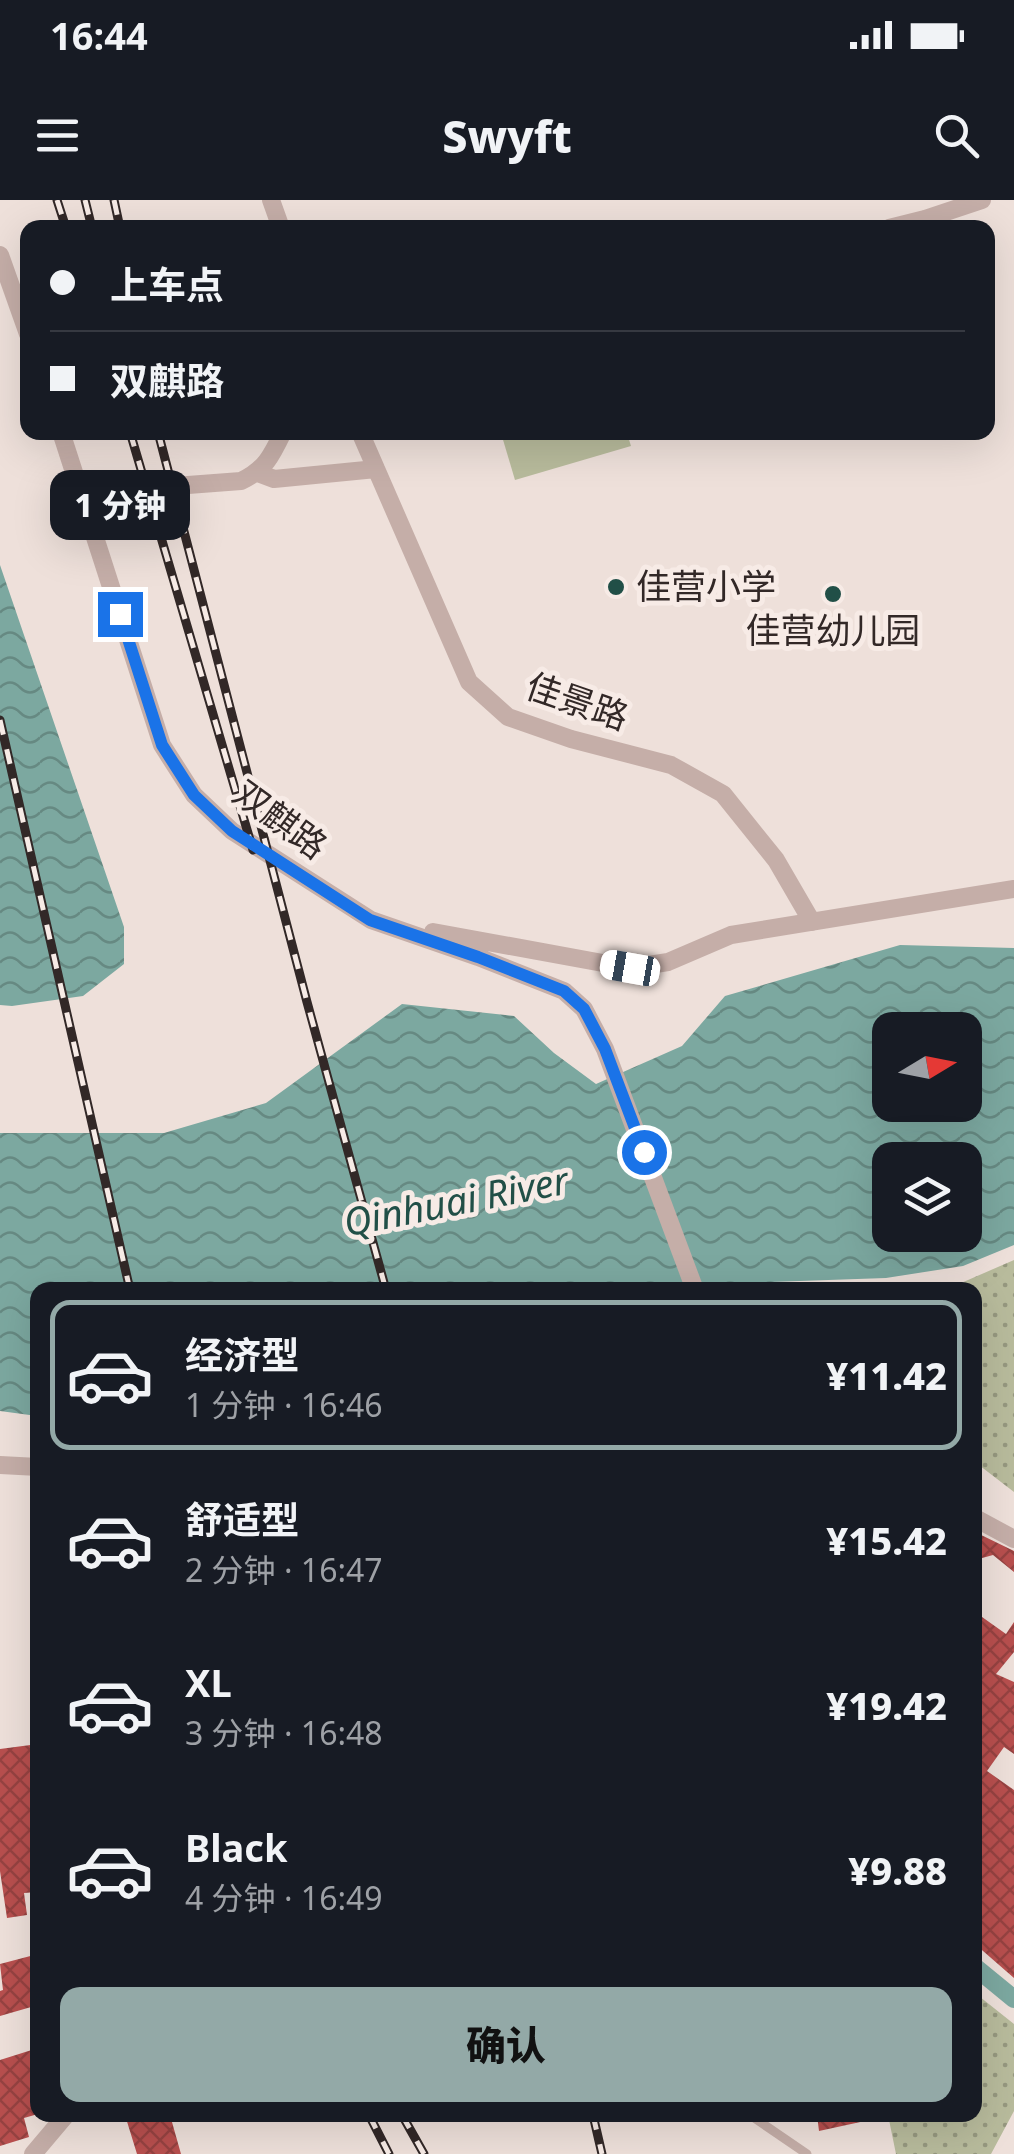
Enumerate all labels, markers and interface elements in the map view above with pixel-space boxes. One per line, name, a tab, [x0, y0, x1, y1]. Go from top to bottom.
text: 16:44	[50, 9, 148, 61]
text: Swyft	[442, 105, 572, 166]
icon: menu	[30, 108, 85, 163]
icon: search	[929, 108, 984, 163]
text: 上车点	[110, 258, 224, 310]
text: 双麒路	[110, 354, 224, 406]
callout: 1 分钟	[50, 469, 190, 539]
text: 1 分钟	[75, 483, 165, 526]
place label: 佳营小学	[636, 562, 776, 609]
marker: 佳营小学	[605, 576, 627, 598]
marker: 佳营幼儿园	[822, 583, 844, 605]
route end	[98, 592, 143, 637]
place label: 佳营幼儿园	[745, 606, 921, 653]
street label: 佳景路	[520, 661, 635, 740]
street label: 双麒路	[225, 769, 337, 869]
car	[598, 948, 662, 988]
north arrow	[872, 1012, 982, 1122]
map controls	[872, 1012, 982, 1252]
route start	[622, 1130, 667, 1175]
button: layers	[872, 1142, 982, 1252]
water label: Qinhuai River	[339, 1152, 574, 1247]
text: 经济型	[185, 1328, 299, 1380]
icon: car	[65, 1330, 155, 1420]
text: ¥11.42	[826, 1349, 947, 1401]
text: 1 分钟 · 16:46	[185, 1383, 383, 1426]
text: 舒适型	[185, 1493, 299, 1545]
icon: car	[65, 1495, 155, 1585]
text: ¥15.42	[826, 1514, 947, 1566]
text: 2 分钟 · 16:47	[185, 1548, 383, 1591]
text: XL	[185, 1656, 232, 1708]
icon: car	[65, 1660, 155, 1750]
text: ¥19.42	[826, 1679, 947, 1731]
text: 3 分钟 · 16:48	[185, 1711, 383, 1754]
text: Black	[185, 1821, 288, 1873]
icon: car	[65, 1825, 155, 1915]
text: ¥9.88	[848, 1844, 947, 1896]
text: 4 分钟 · 16:49	[185, 1876, 383, 1919]
button: 确认	[60, 1987, 952, 2102]

